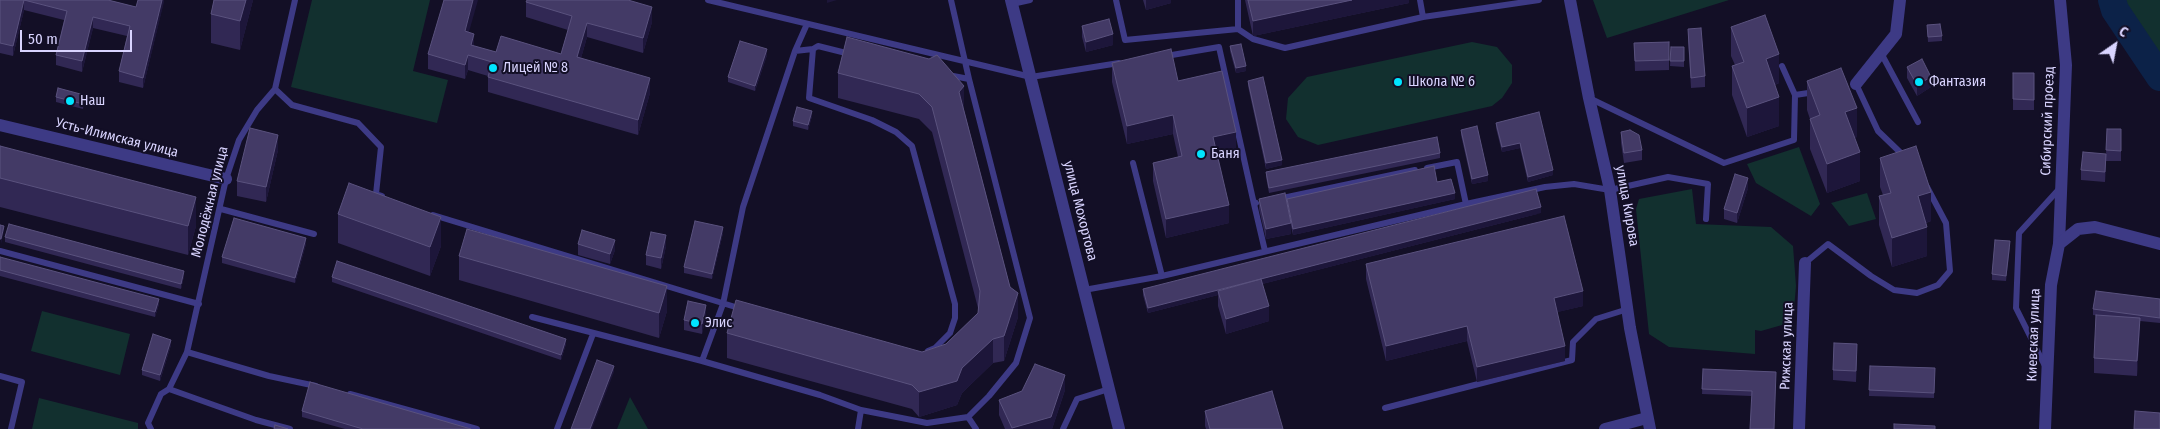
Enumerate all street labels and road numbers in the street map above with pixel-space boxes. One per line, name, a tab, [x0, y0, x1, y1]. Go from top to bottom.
street label: Сибирский проезд	[2038, 66, 2058, 176]
street label: Усть-Илимская улица	[54, 115, 180, 161]
street label: Молодёжная улица	[188, 145, 232, 259]
street label: улица Мохортова	[1059, 159, 1101, 263]
street label: улица Кирова	[1612, 164, 1642, 248]
street label: Киевская улица	[2024, 288, 2044, 382]
street label: Рижская улица	[1777, 302, 1797, 390]

